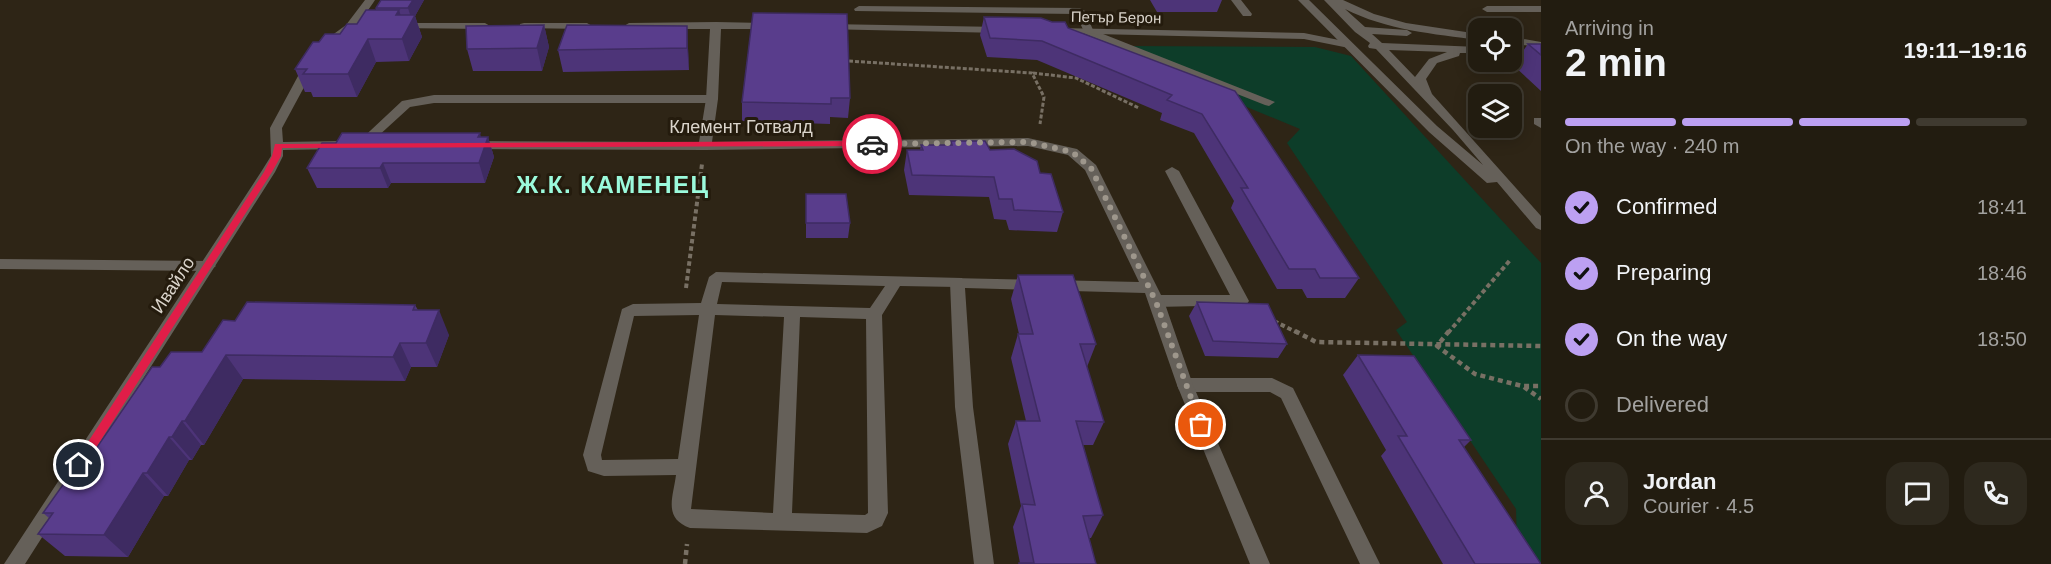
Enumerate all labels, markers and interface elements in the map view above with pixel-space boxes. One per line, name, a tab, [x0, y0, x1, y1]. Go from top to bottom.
street label: Петър Берон	[1071, 8, 1161, 26]
text: Arriving in	[1565, 17, 1654, 39]
map controls	[1468, 18, 1522, 138]
button: locate	[1468, 18, 1522, 72]
text: 19:11–19:16	[1903, 38, 2027, 63]
text: 2 min	[1565, 41, 1667, 84]
button: layers	[1468, 84, 1522, 138]
courier	[842, 114, 902, 174]
street label: Клемент Готвалд	[669, 117, 813, 137]
icon: car	[856, 128, 889, 161]
text: On the way · 240 m	[1565, 135, 1740, 157]
district label: Ж.К. КАМЕНЕЦ	[515, 171, 710, 198]
icon: check	[1565, 191, 1598, 224]
text: Confirmed	[1616, 194, 1717, 219]
text: 18:41	[1977, 196, 2027, 218]
street label: Ивайло	[147, 253, 199, 317]
icon: check	[1565, 257, 1598, 290]
text: Preparing	[1616, 260, 1711, 285]
text: 18:46	[1977, 262, 2027, 284]
icon: check	[1565, 323, 1598, 356]
text: On the way	[1616, 326, 1727, 351]
text: 18:50	[1977, 328, 2027, 350]
text: Delivered	[1616, 392, 1709, 417]
pin	[1175, 399, 1226, 450]
icon: bag	[1184, 408, 1217, 441]
pin	[53, 439, 104, 490]
icon: home	[62, 448, 95, 481]
button: person	[1565, 462, 1628, 525]
button: chat	[1886, 462, 1949, 525]
button: phone	[1964, 462, 2027, 525]
text: Jordan	[1643, 469, 1716, 494]
text: Courier · 4.5	[1643, 495, 1754, 517]

